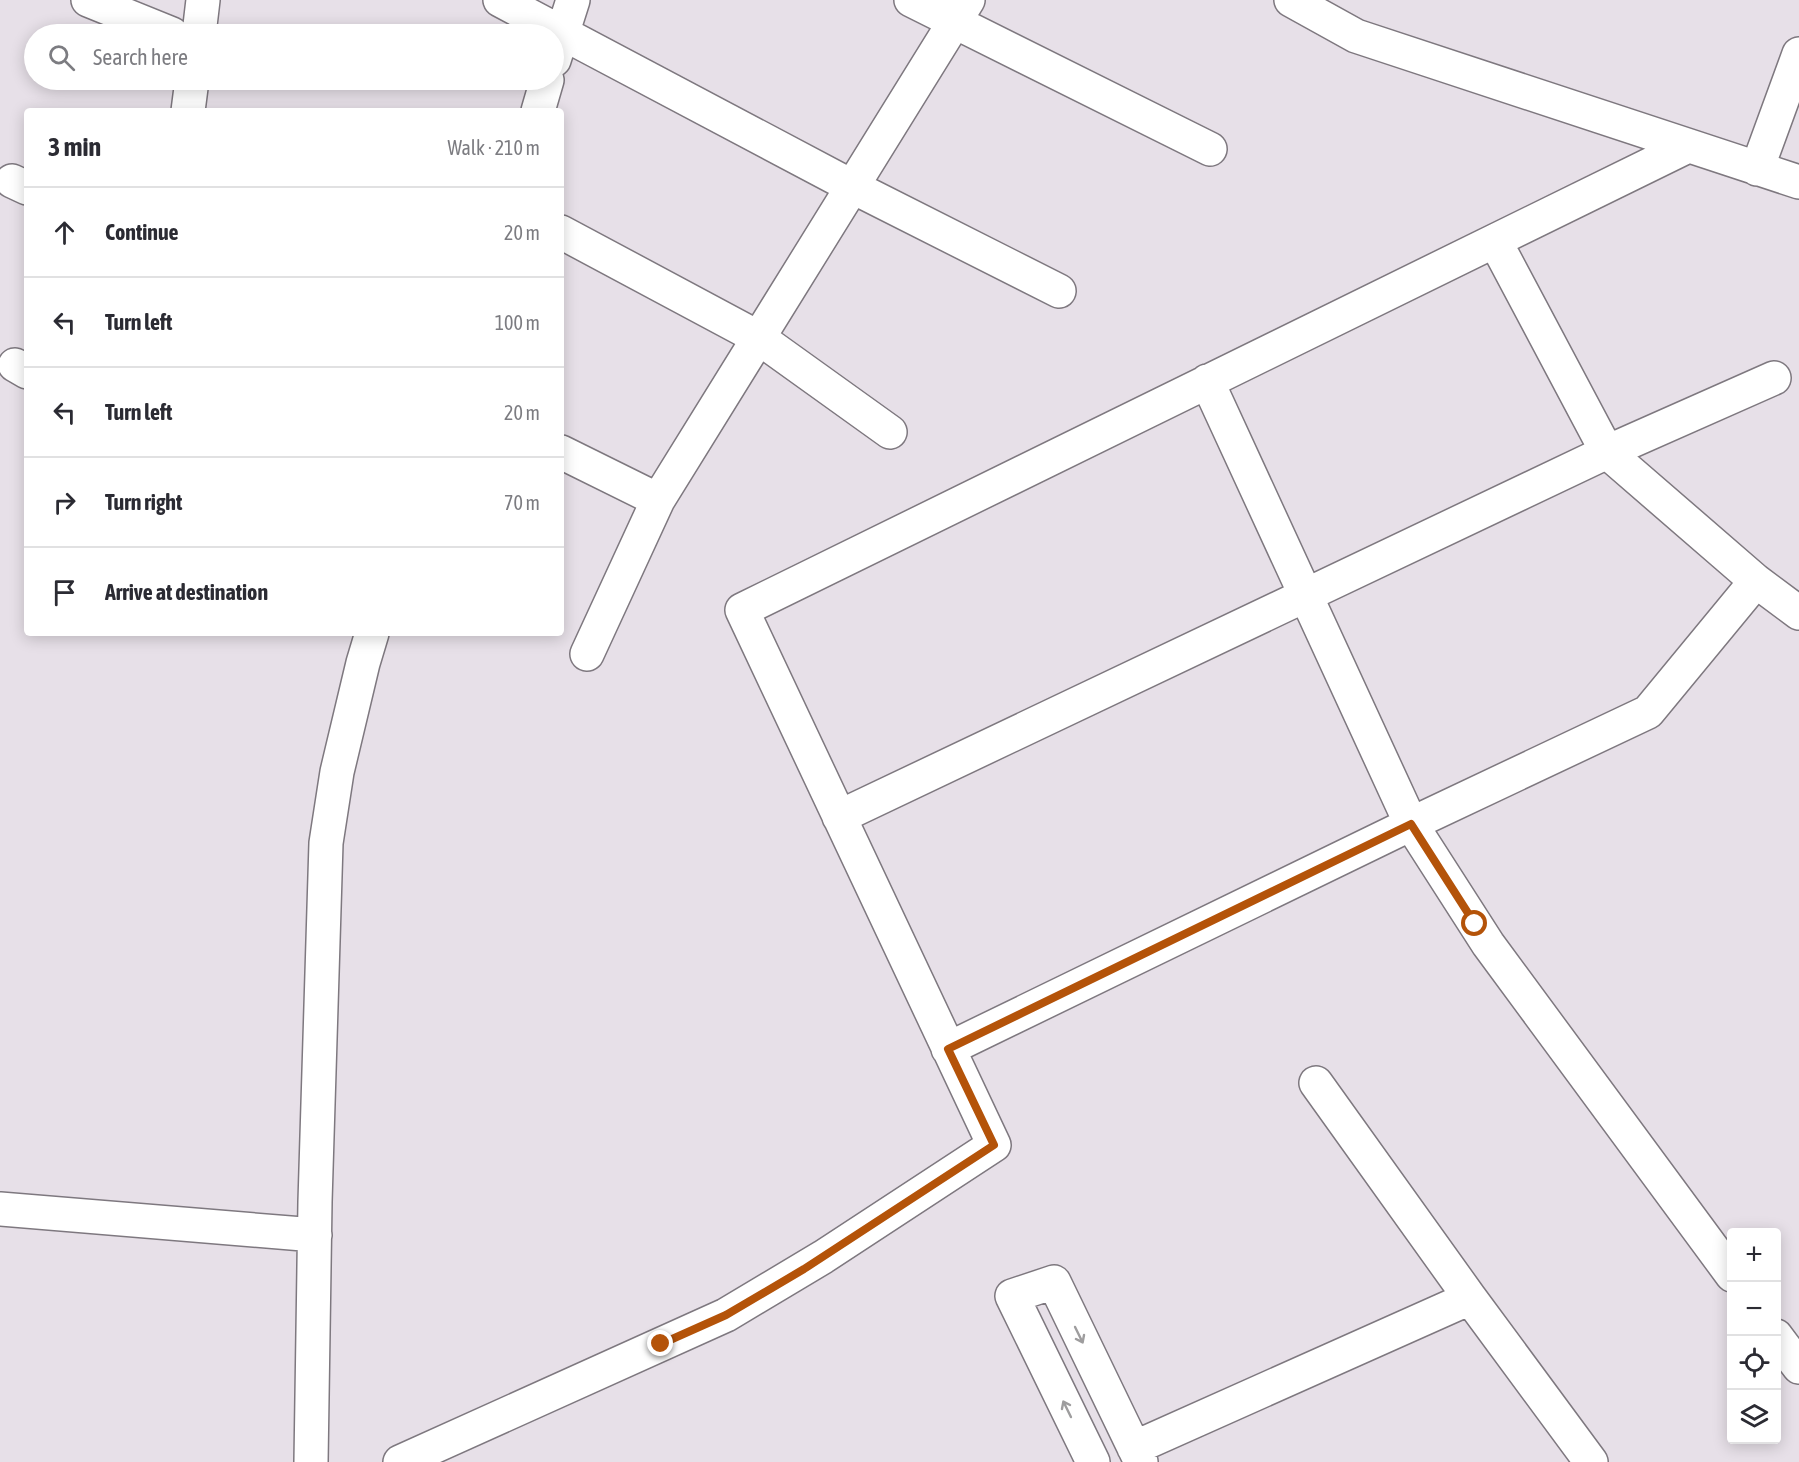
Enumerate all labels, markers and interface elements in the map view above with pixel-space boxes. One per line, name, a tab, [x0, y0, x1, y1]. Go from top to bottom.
search box	[24, 24, 564, 90]
icon: search	[45, 41, 78, 74]
text: Search here	[93, 44, 188, 70]
text: 3 min	[48, 132, 101, 162]
text: Walk · 210 m	[448, 136, 540, 159]
icon: ahead	[48, 216, 81, 249]
text: Continue	[105, 219, 179, 245]
text: 20 m	[504, 221, 540, 244]
icon: left	[48, 306, 81, 339]
text: Turn left	[105, 309, 172, 335]
text: 100 m	[495, 311, 540, 334]
icon: left	[48, 396, 81, 429]
text: Turn left	[105, 399, 172, 425]
text: 20 m	[504, 401, 540, 424]
icon: right	[48, 486, 81, 519]
text: Turn right	[105, 489, 182, 515]
text: 70 m	[504, 491, 540, 514]
icon: arrive	[48, 576, 81, 609]
text: Arrive at destination	[105, 579, 268, 605]
route start	[1461, 910, 1487, 936]
map controls	[1727, 1228, 1781, 1444]
button: +	[1727, 1228, 1781, 1282]
button: −	[1727, 1282, 1781, 1336]
one-way arrow	[1074, 1326, 1086, 1344]
route end	[647, 1330, 673, 1356]
button: locate	[1727, 1336, 1781, 1390]
button: layers	[1727, 1390, 1781, 1444]
one-way arrow	[1061, 1401, 1072, 1419]

